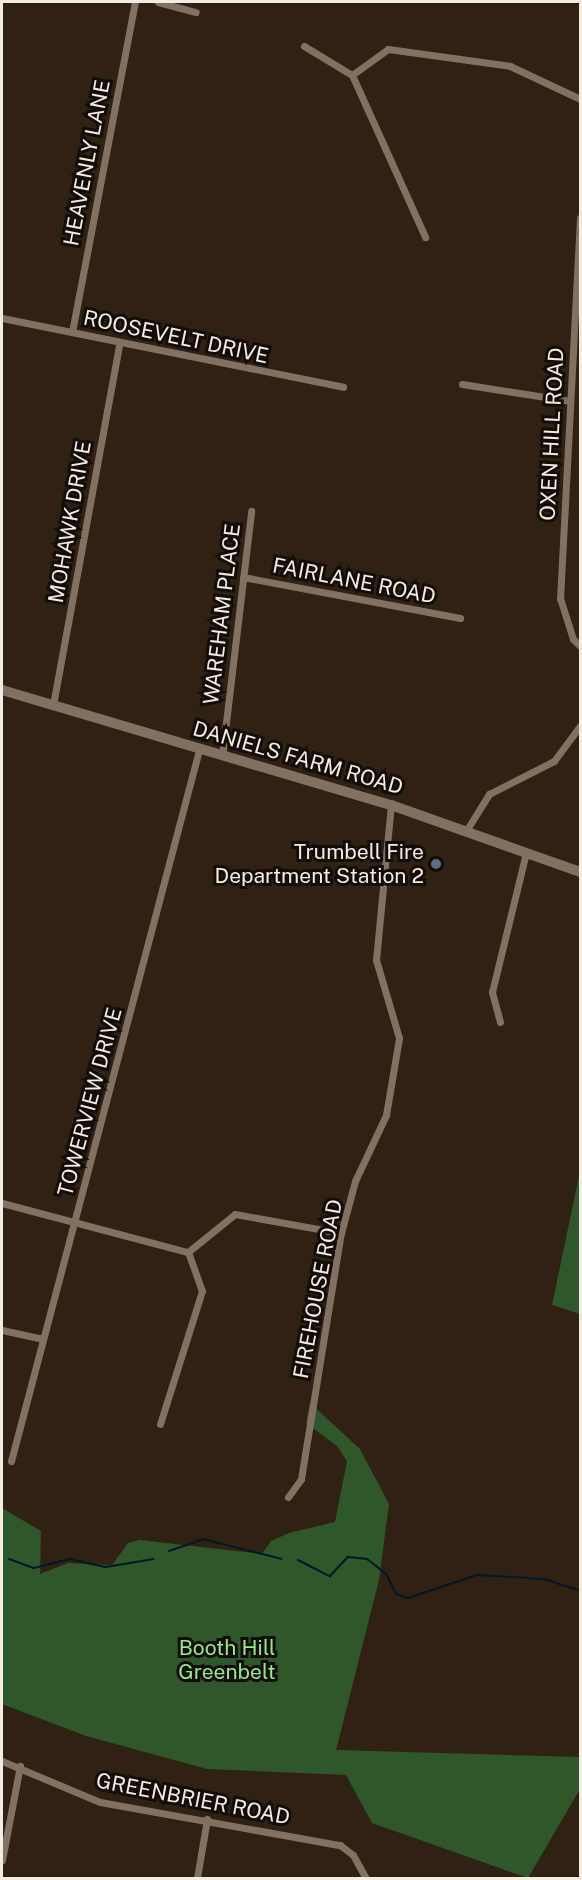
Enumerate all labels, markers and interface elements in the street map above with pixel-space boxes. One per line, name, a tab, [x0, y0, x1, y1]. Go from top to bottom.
street label: HEAVENLY LANE	[59, 78, 115, 248]
street label: ROOSEVELT DRIVE	[81, 305, 271, 369]
street label: OXEN HILL ROAD	[535, 347, 569, 521]
street label: MOHAWK DRIVE	[43, 439, 97, 605]
street label: WAREHAM PLACE	[198, 522, 246, 706]
street label: FAIRLANE ROAD	[270, 553, 438, 609]
street label: DANIELS FARM ROAD	[190, 716, 406, 800]
place label: Trumbell Fire Department Station 2	[215, 839, 424, 889]
marker: Trumbell Fire Department Station 2	[429, 857, 443, 871]
street label: TOWERVIEW DRIVE	[53, 1005, 127, 1199]
street label: FIREHOUSE ROAD	[288, 1197, 348, 1381]
park label: Booth Hill Greenbelt	[178, 1635, 276, 1685]
street label: GREENBRIER ROAD	[94, 1768, 292, 1830]

